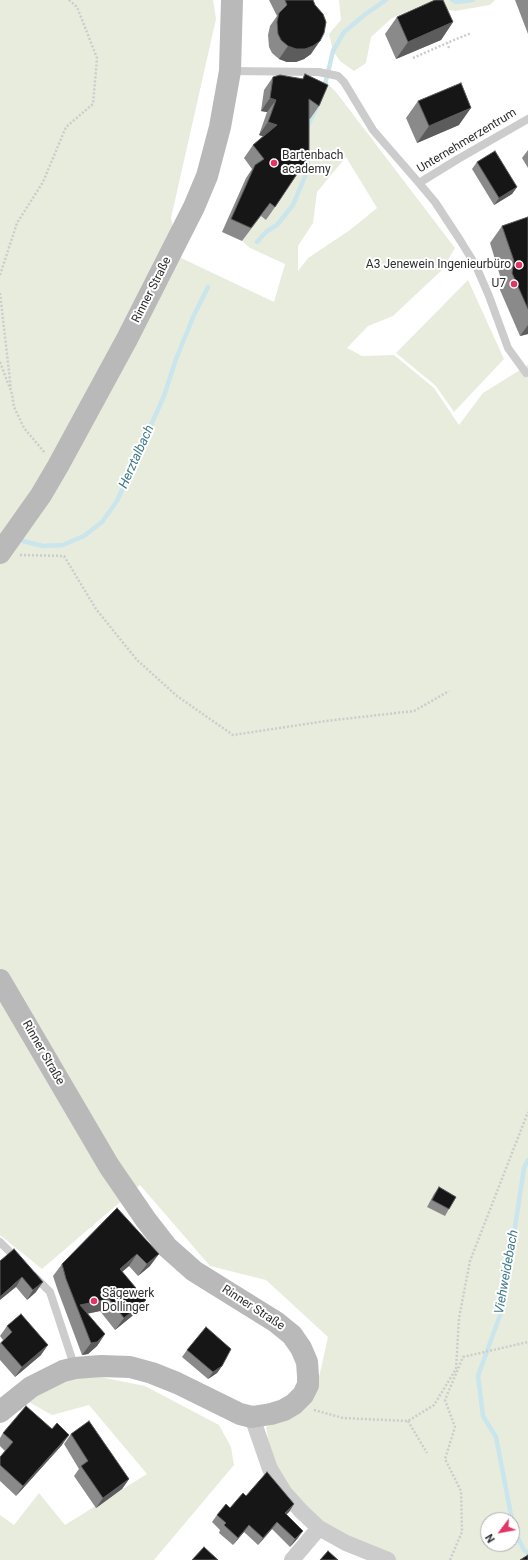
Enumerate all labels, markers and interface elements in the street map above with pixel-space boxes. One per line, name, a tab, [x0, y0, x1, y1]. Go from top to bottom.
street label: Unternehmerzentrum	[415, 106, 519, 176]
place label: Bartenbach academy	[282, 149, 343, 177]
marker: Bartenbach academy	[269, 158, 279, 168]
street label: Rinner Straße	[129, 255, 175, 325]
place label: A3 Jenewein Ingenieurbüro	[366, 258, 511, 272]
marker: A3 Jenewein Ingenieurbüro	[514, 260, 524, 270]
place label: U7	[491, 277, 506, 291]
marker: U7	[509, 279, 519, 289]
water label: Herztalbach	[116, 423, 158, 491]
street label: Rinner Straße	[19, 1018, 67, 1088]
water label: Viehweidebach	[492, 1229, 522, 1315]
street label: Rinner Straße	[219, 1282, 287, 1334]
place label: Sägewerk Dollinger	[102, 1287, 154, 1315]
marker: Sägewerk Dollinger	[89, 1296, 99, 1306]
north arrow	[480, 1512, 520, 1552]
text: N	[483, 1531, 498, 1545]

